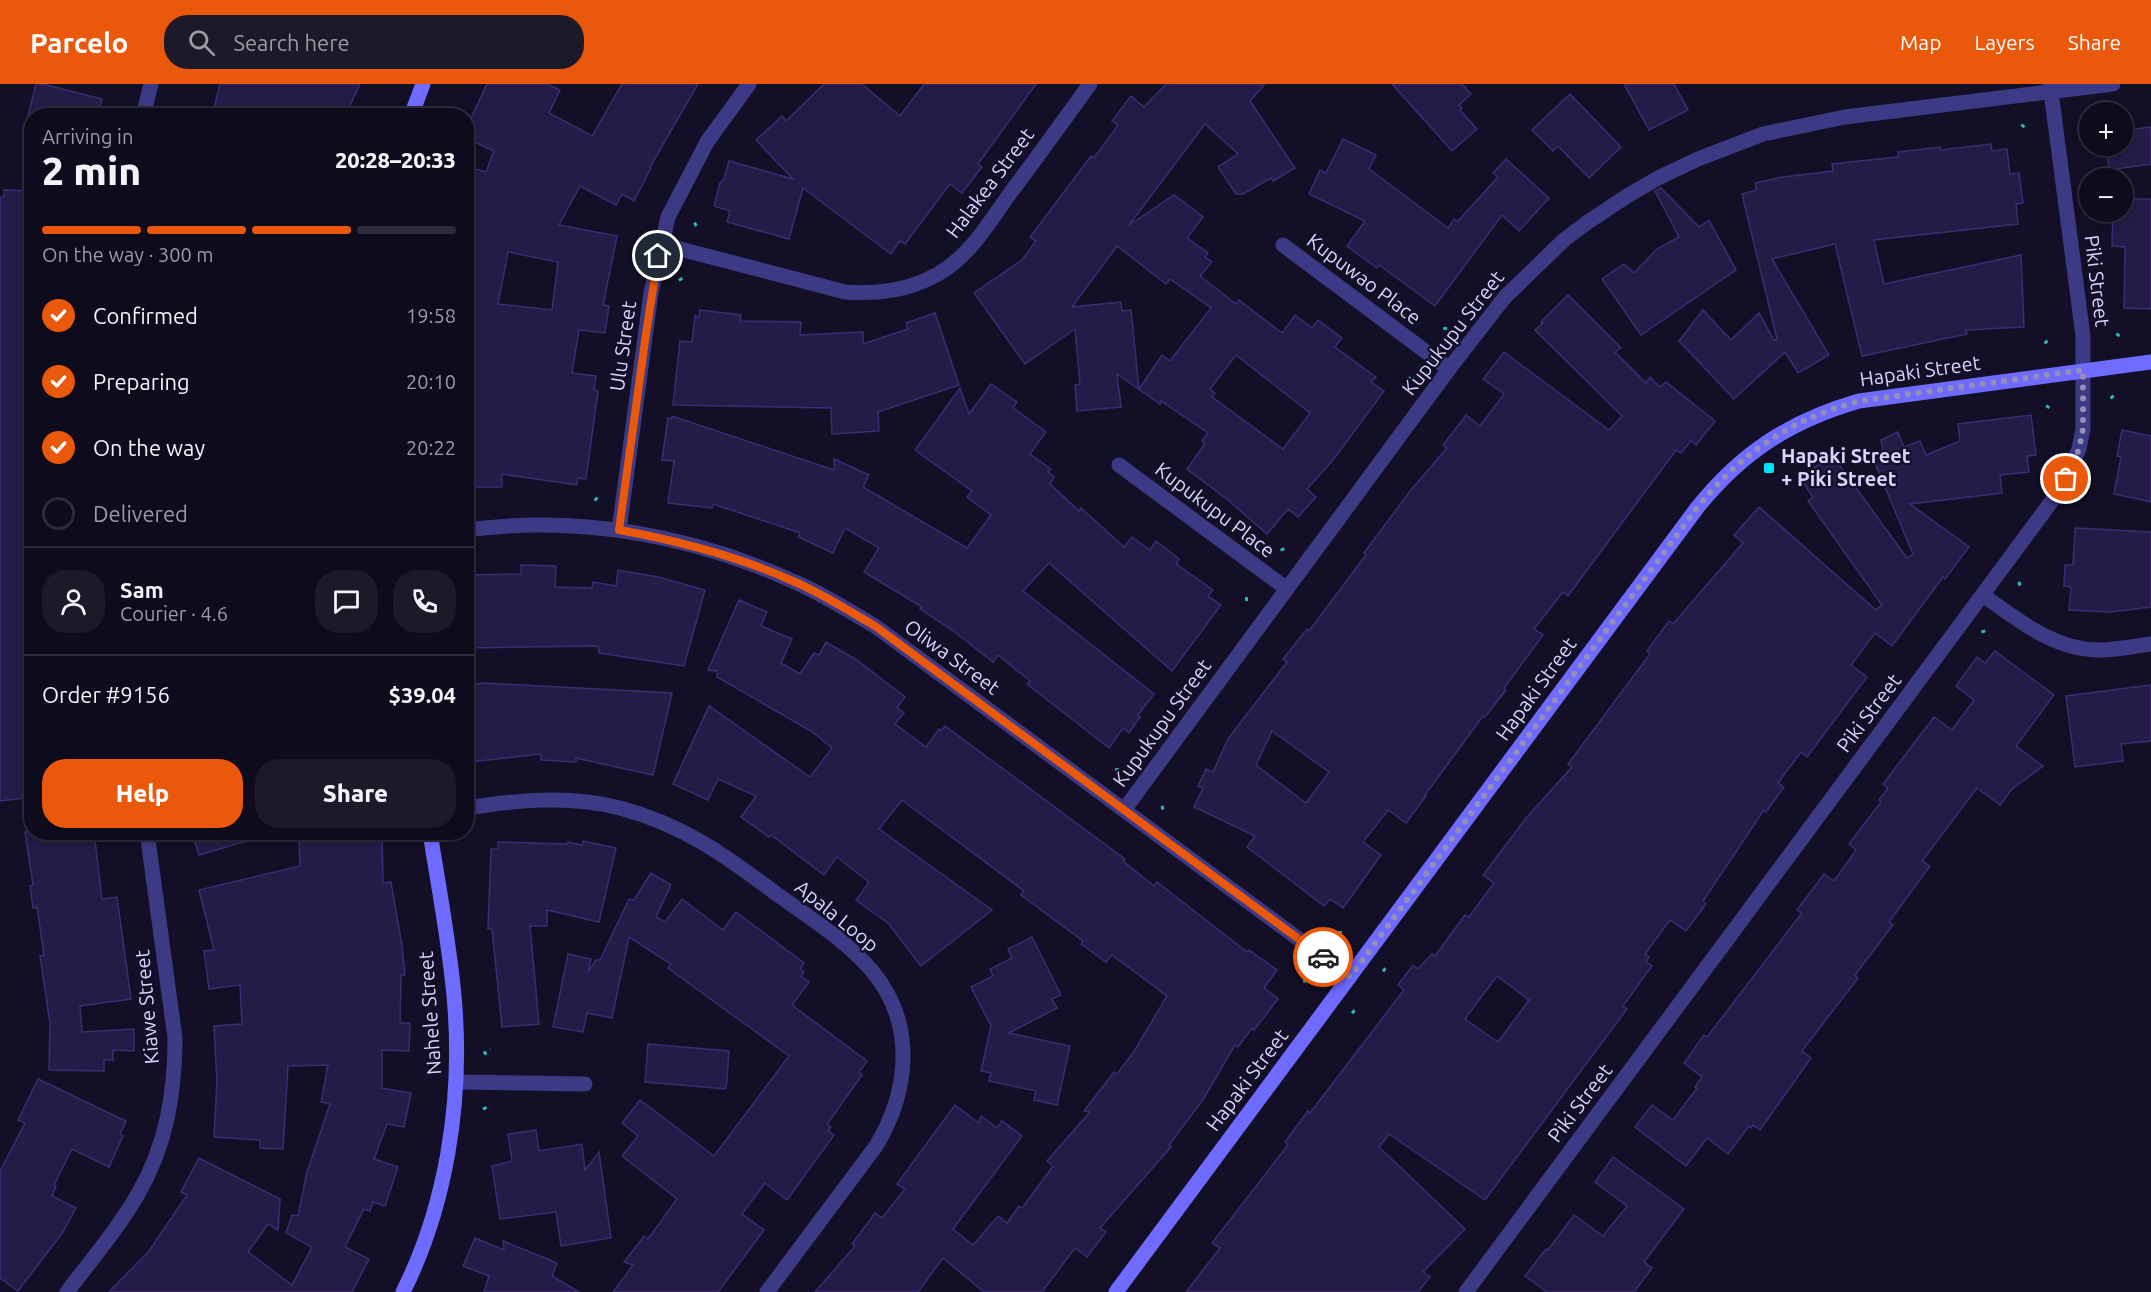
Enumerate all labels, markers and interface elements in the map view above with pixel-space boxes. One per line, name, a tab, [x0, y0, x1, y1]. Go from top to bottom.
search box	[164, 15, 584, 69]
icon: search	[185, 26, 218, 59]
text: Parcelo	[30, 27, 128, 58]
text: Search here	[233, 30, 350, 55]
text: Map	[1900, 30, 1941, 54]
text: Layers	[1974, 30, 2035, 54]
text: Share	[2068, 30, 2121, 54]
map controls	[2079, 102, 2133, 222]
button: +	[2079, 102, 2133, 156]
street label: Halakea Street	[941, 123, 1038, 242]
text: Arriving in	[42, 125, 133, 148]
text: 20:28–20:33	[335, 147, 456, 172]
text: 2 min	[42, 149, 141, 192]
button: −	[2079, 168, 2133, 222]
street label: Kupuwao Place	[1303, 228, 1426, 329]
pin	[632, 230, 683, 281]
street label: Piki Street	[2080, 234, 2115, 328]
icon: home	[641, 239, 674, 272]
text: On the way · 300 m	[42, 243, 214, 266]
street label: Kupukupu Street	[1397, 266, 1508, 400]
icon: check	[42, 299, 75, 332]
street label: Ulu Street	[605, 299, 640, 392]
text: Confirmed	[93, 303, 198, 328]
text: 19:58	[406, 304, 456, 327]
street label: Hapaki Street	[1858, 351, 1982, 390]
icon: check	[42, 365, 75, 398]
text: Preparing	[93, 369, 190, 394]
text: 20:10	[406, 370, 456, 393]
icon: check	[42, 431, 75, 464]
text: On the way	[93, 435, 205, 460]
text: 20:22	[406, 436, 456, 459]
place label: Hapaki Street + Piki Street	[1781, 444, 1911, 490]
pin	[2040, 453, 2091, 504]
street label: Kupukupu Place	[1151, 457, 1280, 562]
marker: Hapaki Street + Piki Street	[1762, 461, 1776, 475]
icon: bag	[2049, 462, 2082, 495]
text: Delivered	[93, 501, 188, 526]
button: person	[42, 570, 105, 633]
button: chat	[315, 570, 378, 633]
button: phone	[393, 570, 456, 633]
text: Sam	[120, 577, 164, 602]
text: Courier · 4.6	[120, 602, 228, 625]
street label: Oliwa Street	[900, 614, 1004, 699]
street label: Hapaki Street	[1491, 633, 1581, 745]
street label: Kupukupu Street	[1108, 654, 1216, 791]
street label: Piki Street	[1832, 669, 1906, 756]
text: Order #9156	[42, 682, 170, 707]
text: $39.04	[389, 682, 456, 707]
button: Help	[42, 759, 243, 828]
button: Share	[255, 759, 456, 828]
street label: Apala Loop	[791, 875, 884, 956]
courier	[1293, 927, 1353, 987]
icon: car	[1307, 941, 1340, 974]
street label: Kiawe Street	[130, 949, 163, 1065]
street label: Nahele Street	[414, 950, 445, 1076]
street label: Hapaki Street	[1201, 1024, 1292, 1135]
street label: Piki Street	[1543, 1059, 1617, 1146]

